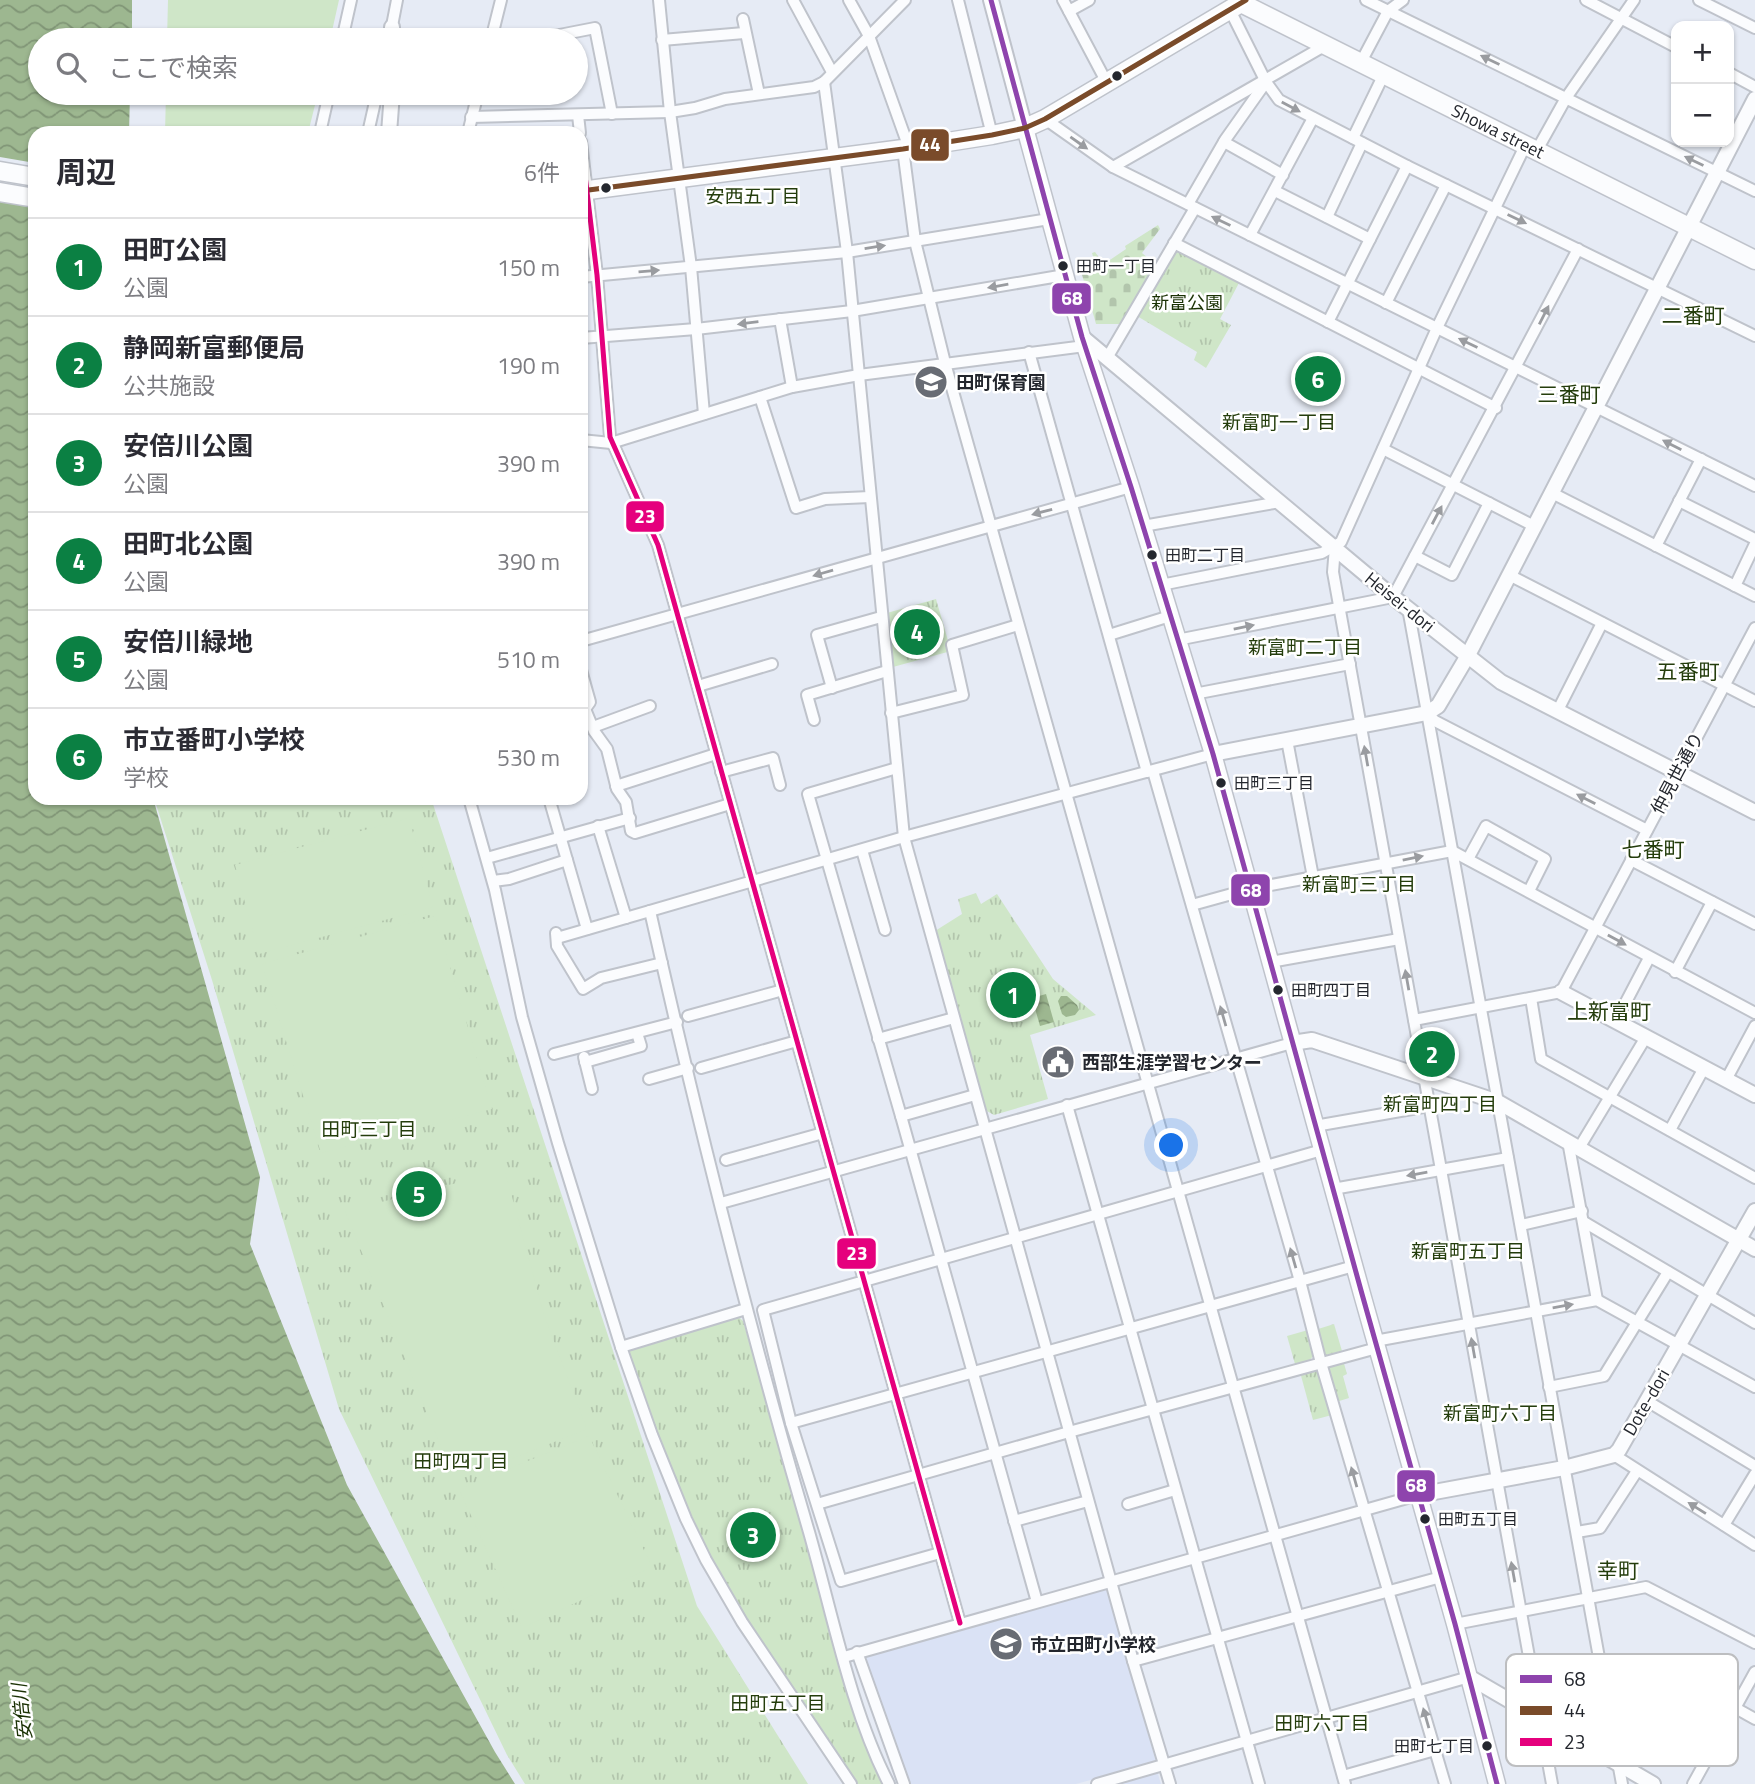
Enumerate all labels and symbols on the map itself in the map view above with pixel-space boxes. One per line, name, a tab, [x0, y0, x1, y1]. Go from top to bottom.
one-way arrow	[1480, 55, 1500, 66]
unlabelled marker	[1110, 69, 1124, 83]
street label: Showa street	[1447, 97, 1550, 165]
one-way arrow	[1282, 100, 1302, 112]
line badge: 44	[910, 128, 950, 162]
text: 44	[919, 129, 941, 158]
one-way arrow	[1070, 136, 1088, 150]
one-way arrow	[1684, 155, 1704, 166]
unlabelled marker	[599, 181, 613, 195]
district label: 安西五丁目	[705, 181, 801, 210]
one-way arrow	[1507, 214, 1527, 225]
one-way arrow	[1211, 215, 1231, 226]
one-way arrow	[864, 241, 886, 252]
place label: 田町一丁目	[1076, 254, 1156, 278]
marker: 田町一丁目	[1056, 259, 1070, 273]
one-way arrow	[638, 265, 660, 276]
one-way arrow	[987, 281, 1009, 292]
line badge: 68	[1051, 282, 1092, 315]
text: 68	[1061, 283, 1083, 312]
park label: 新富公園	[1151, 289, 1223, 316]
district label: 二番町	[1662, 299, 1725, 331]
one-way arrow	[1538, 304, 1550, 324]
one-way arrow	[737, 317, 759, 328]
one-way arrow	[1458, 338, 1478, 349]
pin: 6	[1295, 353, 1341, 405]
school or university icon: 田町保育園	[912, 363, 950, 401]
place label: 田町保育園	[956, 369, 1046, 396]
district label: 三番町	[1538, 378, 1601, 410]
district label: 新富町一丁目	[1222, 407, 1336, 436]
one-way arrow	[1662, 439, 1682, 450]
line badge: 23	[625, 500, 665, 533]
text: 23	[634, 501, 656, 530]
one-way arrow	[1431, 505, 1443, 525]
one-way arrow	[1031, 507, 1053, 518]
place label: 田町二丁目	[1165, 543, 1245, 567]
marker: 田町二丁目	[1145, 548, 1159, 562]
street label: Heisei-dori	[1359, 565, 1441, 639]
one-way arrow	[812, 568, 834, 579]
pin: 4	[894, 606, 940, 658]
one-way arrow	[1234, 621, 1256, 632]
district label: 新富町二丁目	[1248, 632, 1362, 661]
district label: 五番町	[1657, 655, 1720, 687]
street label: 仲見世通り	[1644, 727, 1710, 819]
one-way arrow	[1361, 745, 1372, 767]
place label: 田町三丁目	[1234, 771, 1314, 795]
marker: 田町三丁目	[1214, 776, 1228, 790]
one-way arrow	[1576, 793, 1596, 804]
district label: 七番町	[1622, 833, 1685, 865]
one-way arrow	[1402, 852, 1424, 863]
district label: 新富町三丁目	[1302, 869, 1416, 898]
line badge: 68	[1230, 873, 1271, 907]
text: 68	[1240, 875, 1262, 904]
one-way arrow	[1608, 934, 1627, 946]
pin: 1	[990, 969, 1036, 1021]
one-way arrow	[1401, 969, 1412, 991]
place label: 田町四丁目	[1291, 978, 1371, 1002]
marker: 田町四丁目	[1271, 983, 1285, 997]
district label: 上新富町	[1567, 995, 1651, 1027]
one-way arrow	[1218, 1005, 1228, 1026]
pin: 2	[1409, 1028, 1455, 1080]
public building icon: 西部生涯学習センター	[1039, 1043, 1077, 1081]
place label: 西部生涯学習センター	[1082, 1049, 1262, 1076]
district label: 新富町四丁目	[1383, 1089, 1497, 1118]
district label: 田町三丁目	[321, 1114, 417, 1143]
your location	[1154, 1128, 1188, 1162]
pin: 5	[396, 1168, 442, 1220]
one-way arrow	[1406, 1169, 1428, 1180]
district label: 新富町五丁目	[1411, 1236, 1525, 1265]
line badge: 23	[836, 1237, 877, 1270]
text: 23	[846, 1238, 868, 1267]
one-way arrow	[1288, 1247, 1298, 1268]
one-way arrow	[1552, 1300, 1574, 1311]
one-way arrow	[1467, 1337, 1478, 1359]
street label: Dote-dori	[1616, 1363, 1676, 1441]
district label: 新富町六丁目	[1443, 1398, 1557, 1427]
district label: 田町四丁目	[413, 1446, 509, 1475]
one-way arrow	[1349, 1466, 1359, 1487]
line badge: 68	[1396, 1469, 1436, 1503]
text: 68	[1405, 1470, 1427, 1499]
one-way arrow	[1688, 1502, 1707, 1515]
place label: 田町五丁目	[1438, 1507, 1518, 1531]
pin: 3	[730, 1509, 776, 1561]
marker: 田町五丁目	[1418, 1512, 1432, 1526]
district label: 幸町	[1597, 1554, 1639, 1586]
one-way arrow	[1507, 1561, 1518, 1583]
school or university icon: 市立田町小学校	[987, 1625, 1025, 1663]
place label: 市立田町小学校	[1030, 1631, 1156, 1658]
legend	[1506, 1654, 1738, 1766]
text: 68	[1564, 1664, 1586, 1693]
water label: 安倍川	[3, 1680, 38, 1742]
district label: 田町五丁目	[730, 1688, 826, 1717]
text: 44	[1564, 1695, 1585, 1724]
one-way arrow	[1420, 1707, 1431, 1729]
district label: 田町六丁目	[1274, 1708, 1370, 1737]
text: 23	[1564, 1727, 1585, 1756]
place label: 田町七丁目	[1394, 1734, 1474, 1758]
marker: 田町七丁目	[1480, 1739, 1494, 1753]

